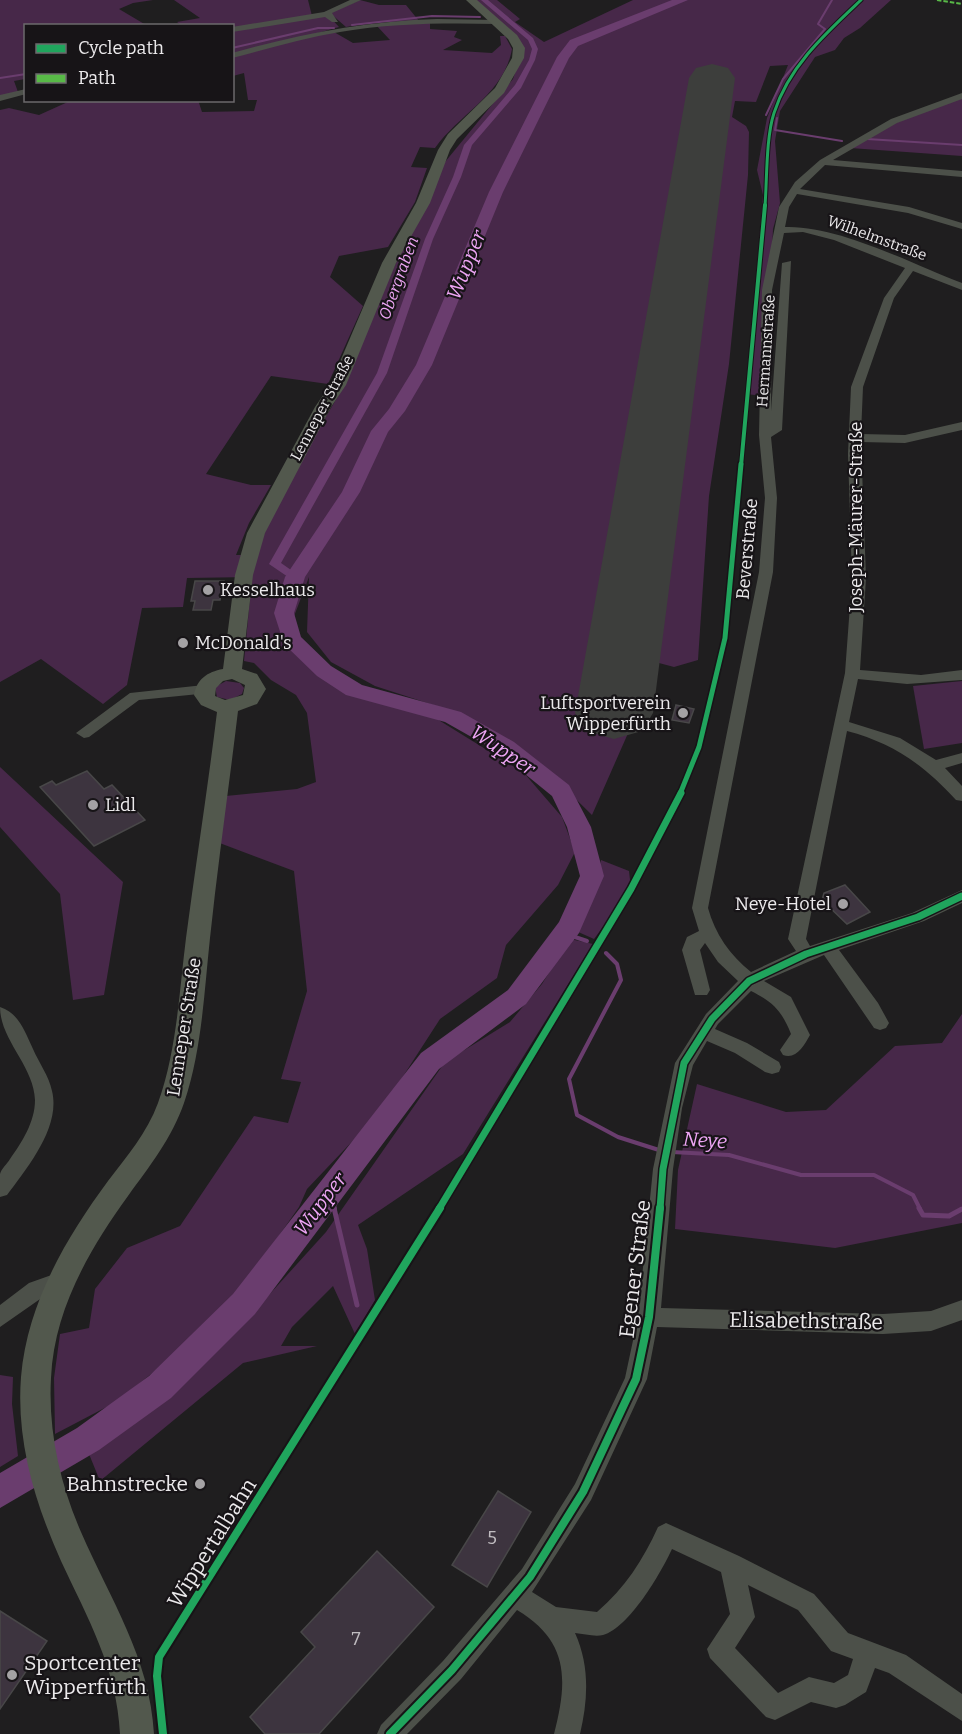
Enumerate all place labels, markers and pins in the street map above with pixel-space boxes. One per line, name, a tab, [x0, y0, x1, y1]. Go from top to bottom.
place label: Kesselhaus	[220, 579, 315, 601]
marker: Kesselhaus	[201, 583, 215, 597]
place label: McDonald's	[195, 632, 292, 654]
marker: McDonald's	[176, 636, 190, 650]
place label: Luftsportverein Wipperfürth	[540, 692, 672, 735]
marker: Luftsportverein Wipperfürth	[676, 706, 690, 720]
place label: Lidl	[105, 794, 136, 816]
marker: Lidl	[86, 798, 100, 812]
place label: Neye-Hotel	[735, 893, 831, 915]
marker: Neye-Hotel	[836, 897, 850, 911]
place label: Bahnstrecke	[66, 1471, 188, 1497]
marker: Bahnstrecke	[193, 1477, 207, 1491]
place label: Sportcenter Wipperfürth	[24, 1650, 146, 1700]
marker: Sportcenter Wipperfürth	[5, 1668, 19, 1682]

